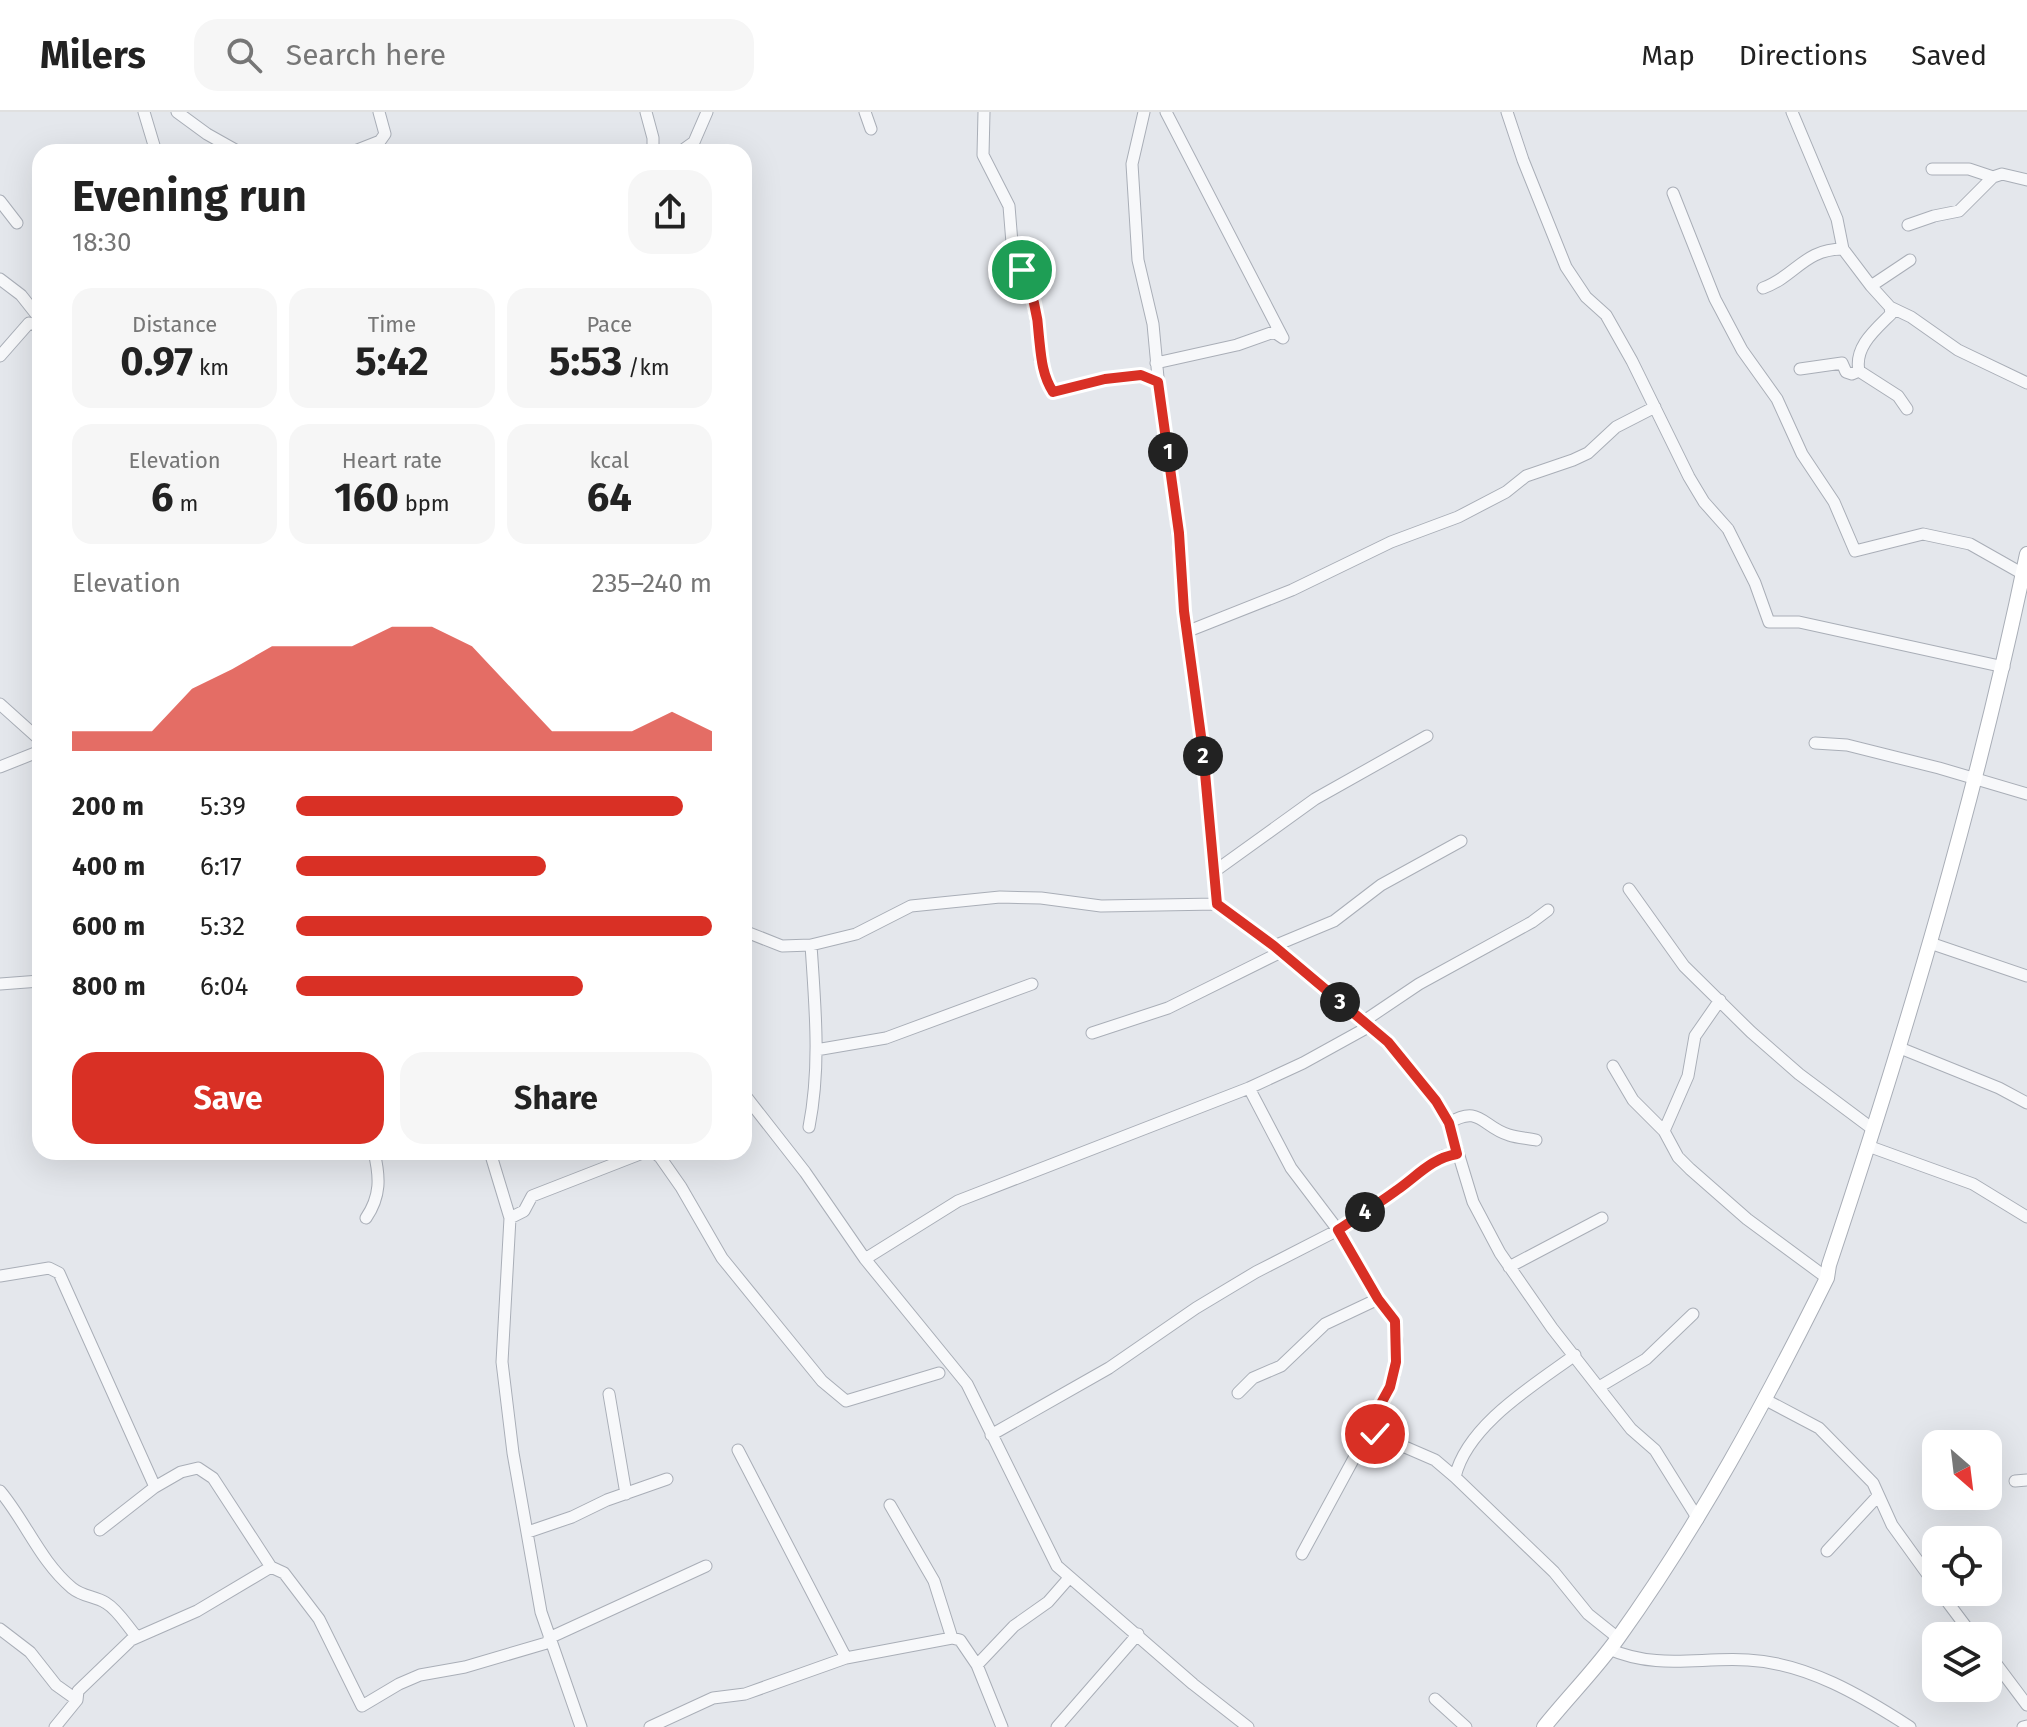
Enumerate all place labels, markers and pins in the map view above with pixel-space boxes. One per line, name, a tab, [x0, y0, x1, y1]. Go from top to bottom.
pin	[988, 236, 1056, 304]
pin: 1	[1148, 432, 1188, 472]
pin: 2	[1183, 736, 1223, 776]
pin: 3	[1320, 982, 1360, 1022]
pin: 4	[1345, 1192, 1385, 1232]
pin	[1341, 1400, 1409, 1468]

